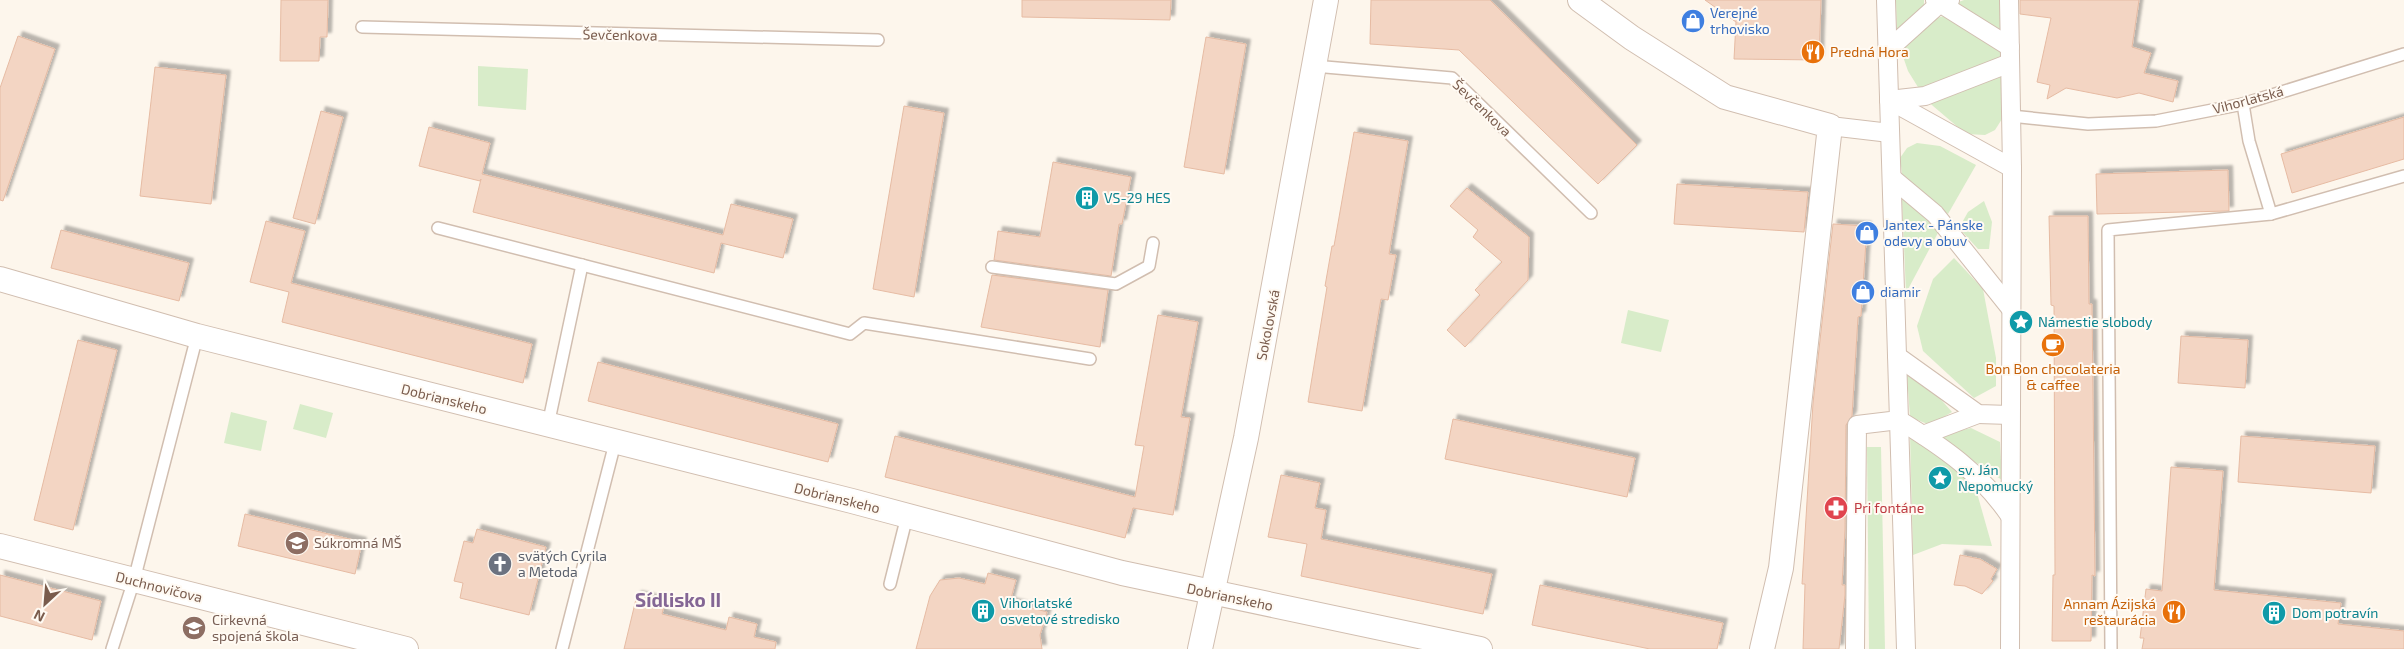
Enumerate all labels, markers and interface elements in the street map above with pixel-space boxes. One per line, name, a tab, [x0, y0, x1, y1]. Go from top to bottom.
place label: Verejné trhovisko	[1710, 4, 1770, 37]
shop icon: Verejné trhovisko	[1680, 8, 1706, 34]
street label: Ševčenkova	[582, 25, 658, 44]
restaurant icon: Predná Hora	[1800, 39, 1826, 65]
place label: Predná Hora	[1830, 43, 1909, 60]
street label: Ševčenkova	[1450, 76, 1515, 140]
street label: Vihorlatská	[2211, 82, 2285, 117]
building icon: VS-29 HES	[1074, 185, 1100, 211]
place label: VS-29 HES	[1104, 189, 1171, 206]
place label: Jantex - Pánske odevy a obuv	[1884, 216, 1983, 249]
shop icon: Jantex - Pánske odevy a obuv	[1854, 220, 1880, 246]
shop icon: diamir	[1850, 279, 1876, 305]
place label: diamir	[1880, 283, 1921, 300]
street label: Sokolovská	[1252, 288, 1283, 362]
place icon: Námestie slobody	[2008, 309, 2034, 335]
place label: Námestie slobody	[2038, 313, 2153, 330]
cafe icon: Bon Bon chocolateria & caffee	[2040, 332, 2066, 358]
place label: Bon Bon chocolateria & caffee	[1986, 360, 2120, 393]
street label: Dobrianskeho	[399, 380, 489, 417]
place label: sv. Ján Nepomucký	[1958, 461, 2034, 494]
place icon: sv. Ján Nepomucký	[1927, 465, 1953, 491]
street label: Dobrianskeho	[792, 479, 882, 516]
pharmacy icon: Pri fontáne	[1823, 495, 1849, 521]
place label: Pri fontáne	[1854, 499, 1924, 516]
school or university icon: Súkromná MŠ	[284, 530, 310, 556]
place label: Súkromná MŠ	[314, 534, 402, 551]
place label: svätých Cyrila a Metoda	[518, 547, 607, 580]
church icon: svätých Cyrila a Metoda	[487, 551, 513, 577]
street label: Duchnovičova	[114, 568, 204, 606]
north arrow	[20, 579, 70, 629]
street label: Dobrianskeho	[1185, 579, 1275, 614]
district label: Sídlisko II	[635, 588, 721, 611]
place label: Vihorlatské osvetové stredisko	[1000, 594, 1120, 627]
place label: Annam Ázijská reštaurácia	[2064, 595, 2156, 628]
building icon: Vihorlatské osvetové stredisko	[970, 598, 996, 624]
restaurant icon: Annam Ázijská reštaurácia	[2161, 599, 2187, 625]
building icon: Dom potravín	[2261, 600, 2287, 626]
place label: Dom potravín	[2292, 604, 2378, 621]
text: N	[31, 606, 47, 626]
place label: Cirkevná spojená škola	[212, 611, 299, 644]
school or university icon: Cirkevná spojená škola	[181, 615, 207, 641]

